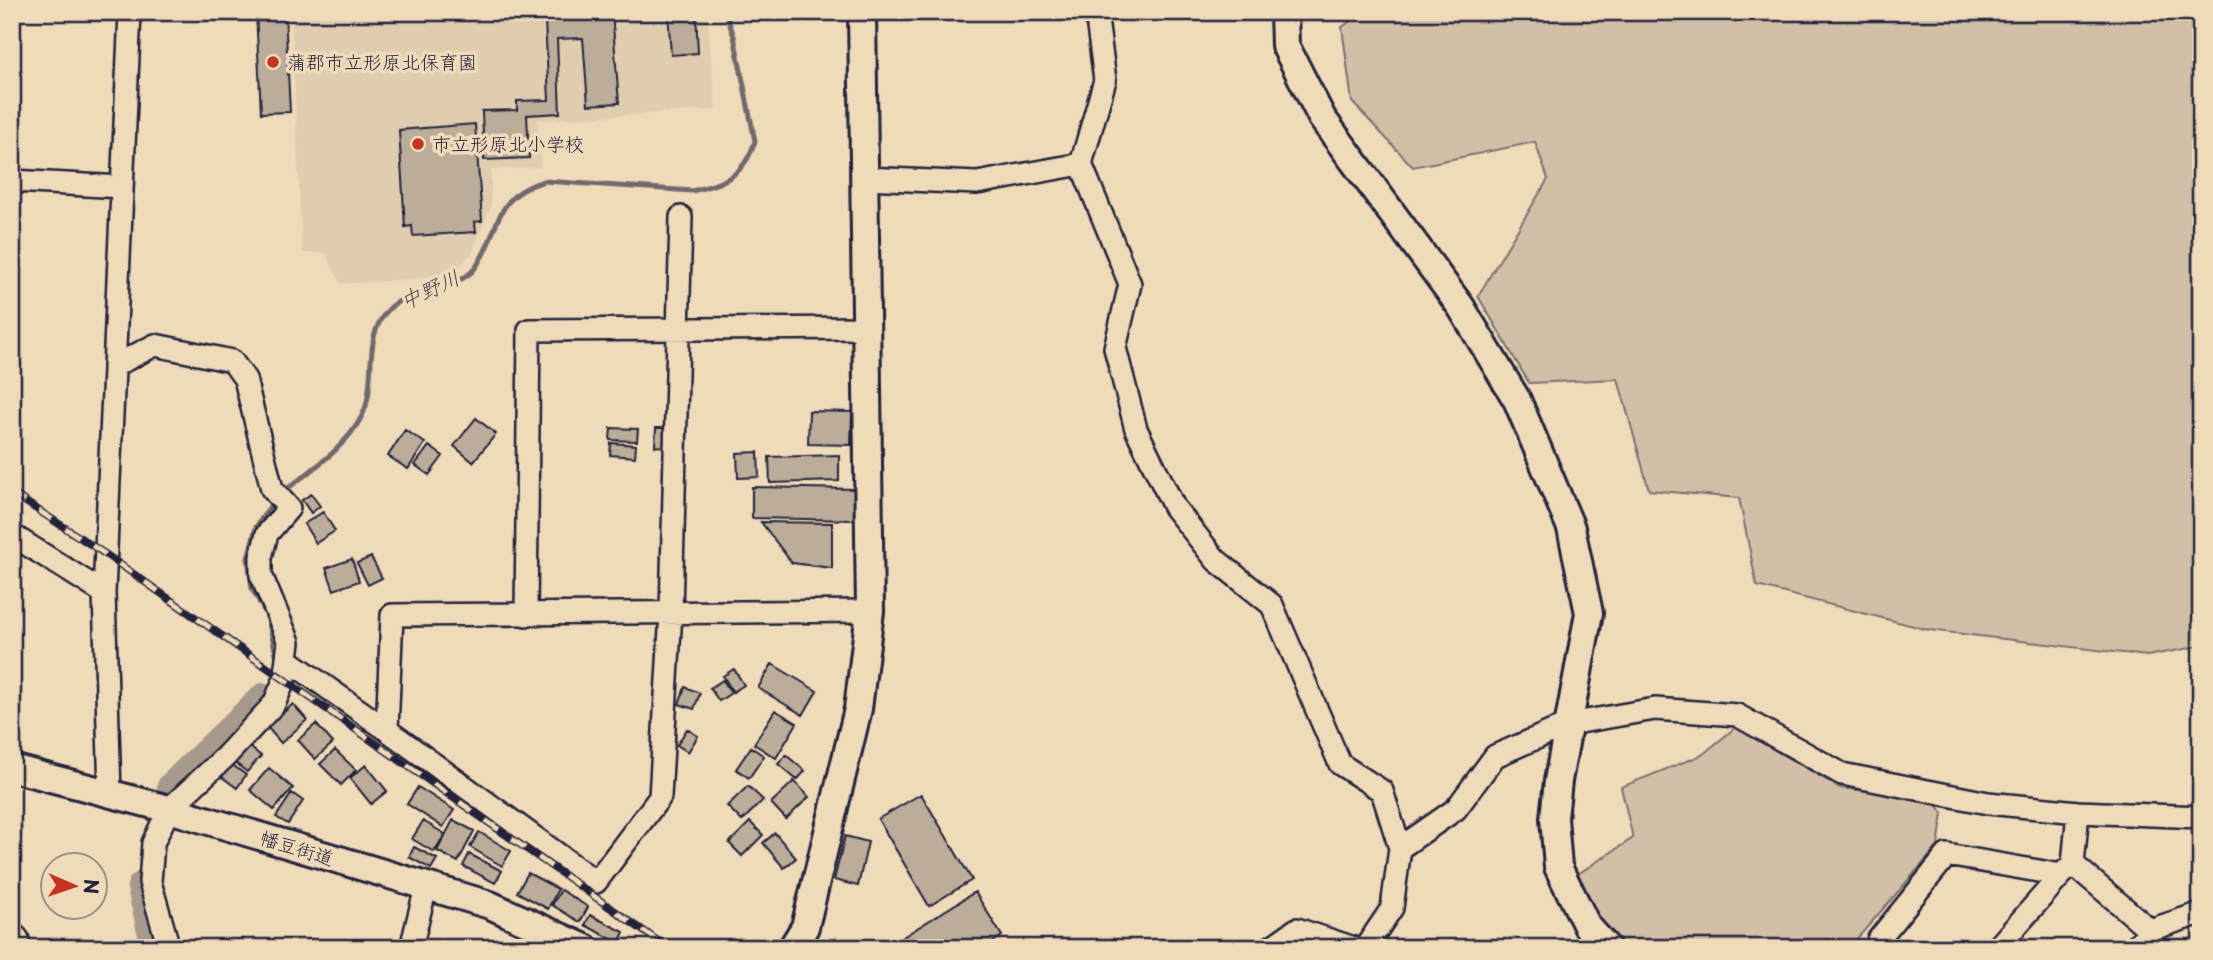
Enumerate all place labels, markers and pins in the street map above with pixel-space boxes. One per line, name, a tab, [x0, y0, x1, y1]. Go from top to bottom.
place label: 蒲郡市立形原北保育園	[287, 47, 477, 75]
marker: 蒲郡市立形原北保育園	[265, 54, 281, 70]
place label: 市立形原北小学校	[432, 129, 584, 157]
marker: 市立形原北小学校	[410, 136, 426, 152]

